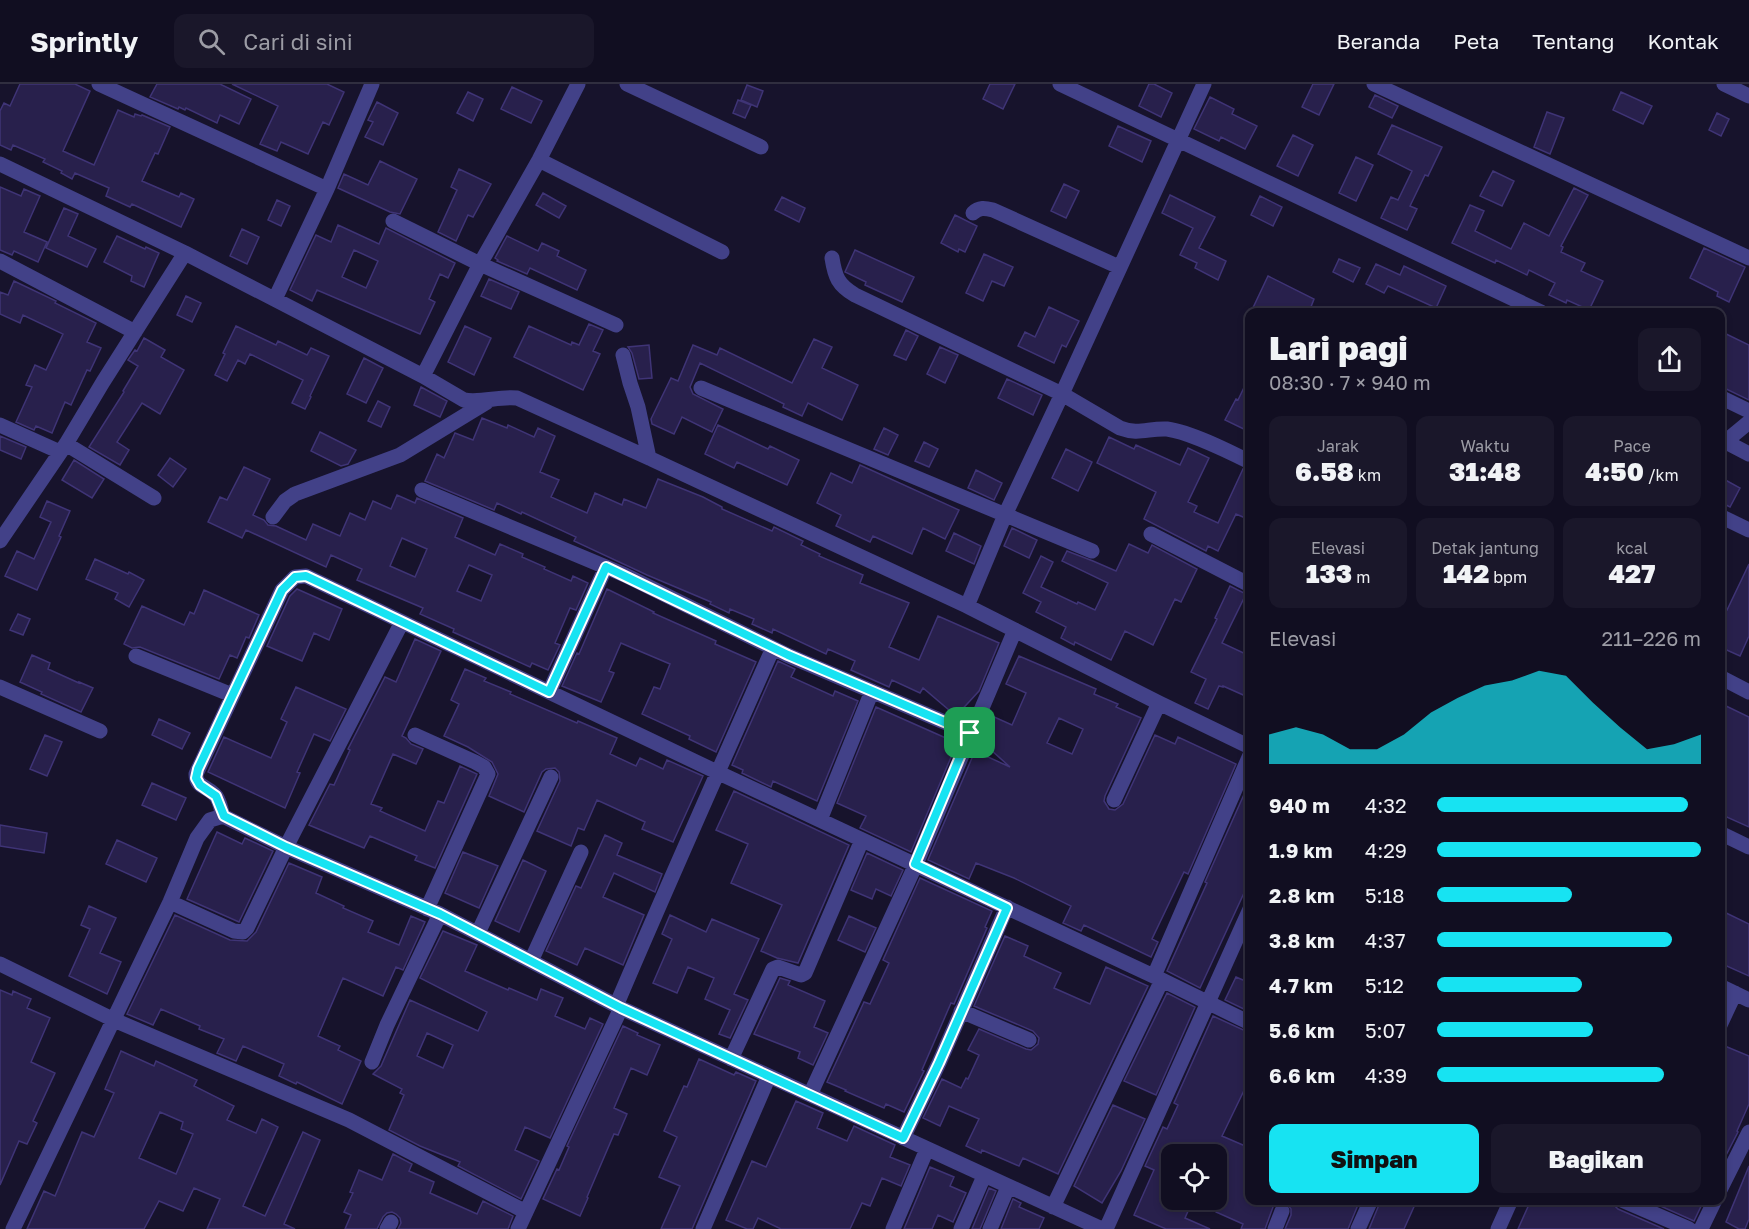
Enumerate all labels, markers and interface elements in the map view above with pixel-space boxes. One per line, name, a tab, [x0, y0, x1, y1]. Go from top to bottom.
search box	[174, 14, 594, 68]
text: Sprintly	[30, 25, 138, 58]
icon: search	[195, 25, 228, 58]
text: Cari di sini	[243, 28, 353, 55]
text: Beranda	[1337, 28, 1420, 54]
text: Peta	[1453, 28, 1499, 54]
text: Tentang	[1532, 28, 1614, 54]
text: Kontak	[1647, 28, 1719, 54]
text: Lari pagi	[1269, 328, 1408, 367]
button: share	[1638, 328, 1701, 391]
text: 08:30 · 7 × 940 m	[1269, 370, 1431, 394]
text: Jarak	[1317, 436, 1359, 456]
text: Waktu	[1460, 436, 1510, 456]
text: Pace	[1613, 436, 1651, 456]
text: 6.58	[1295, 456, 1354, 487]
text: 31:48	[1449, 456, 1521, 487]
text: 4:50	[1585, 456, 1644, 487]
text: km	[1354, 465, 1381, 485]
text: /km	[1644, 465, 1679, 485]
text: Elevasi	[1311, 538, 1365, 558]
text: Detak jantung	[1431, 538, 1539, 558]
text: kcal	[1616, 538, 1648, 558]
text: 133	[1306, 558, 1352, 589]
text: 142	[1443, 558, 1489, 589]
text: 427	[1609, 558, 1655, 589]
text: m	[1352, 567, 1370, 587]
text: bpm	[1489, 567, 1527, 587]
text: Elevasi	[1269, 626, 1336, 650]
text: 211–226 m	[1601, 626, 1701, 650]
pin	[944, 707, 995, 758]
icon: arrive	[953, 716, 986, 749]
text: 940 m	[1269, 793, 1330, 817]
text: 4:32	[1365, 793, 1407, 817]
text: 1.9 km	[1269, 838, 1333, 862]
text: 4:29	[1365, 838, 1407, 862]
text: 2.8 km	[1269, 883, 1335, 907]
text: 5:18	[1365, 883, 1405, 907]
text: 3.8 km	[1269, 928, 1335, 952]
text: 4:37	[1365, 928, 1406, 952]
text: 4.7 km	[1269, 973, 1333, 997]
text: 5:12	[1365, 973, 1404, 997]
text: 5.6 km	[1269, 1018, 1334, 1042]
text: 5:07	[1365, 1018, 1406, 1042]
text: 6.6 km	[1269, 1063, 1335, 1087]
text: 4:39	[1365, 1063, 1407, 1087]
button: Simpan	[1269, 1124, 1479, 1193]
button: Bagikan	[1491, 1124, 1701, 1193]
map controls	[1161, 1144, 1227, 1210]
button: locate	[1161, 1144, 1227, 1210]

